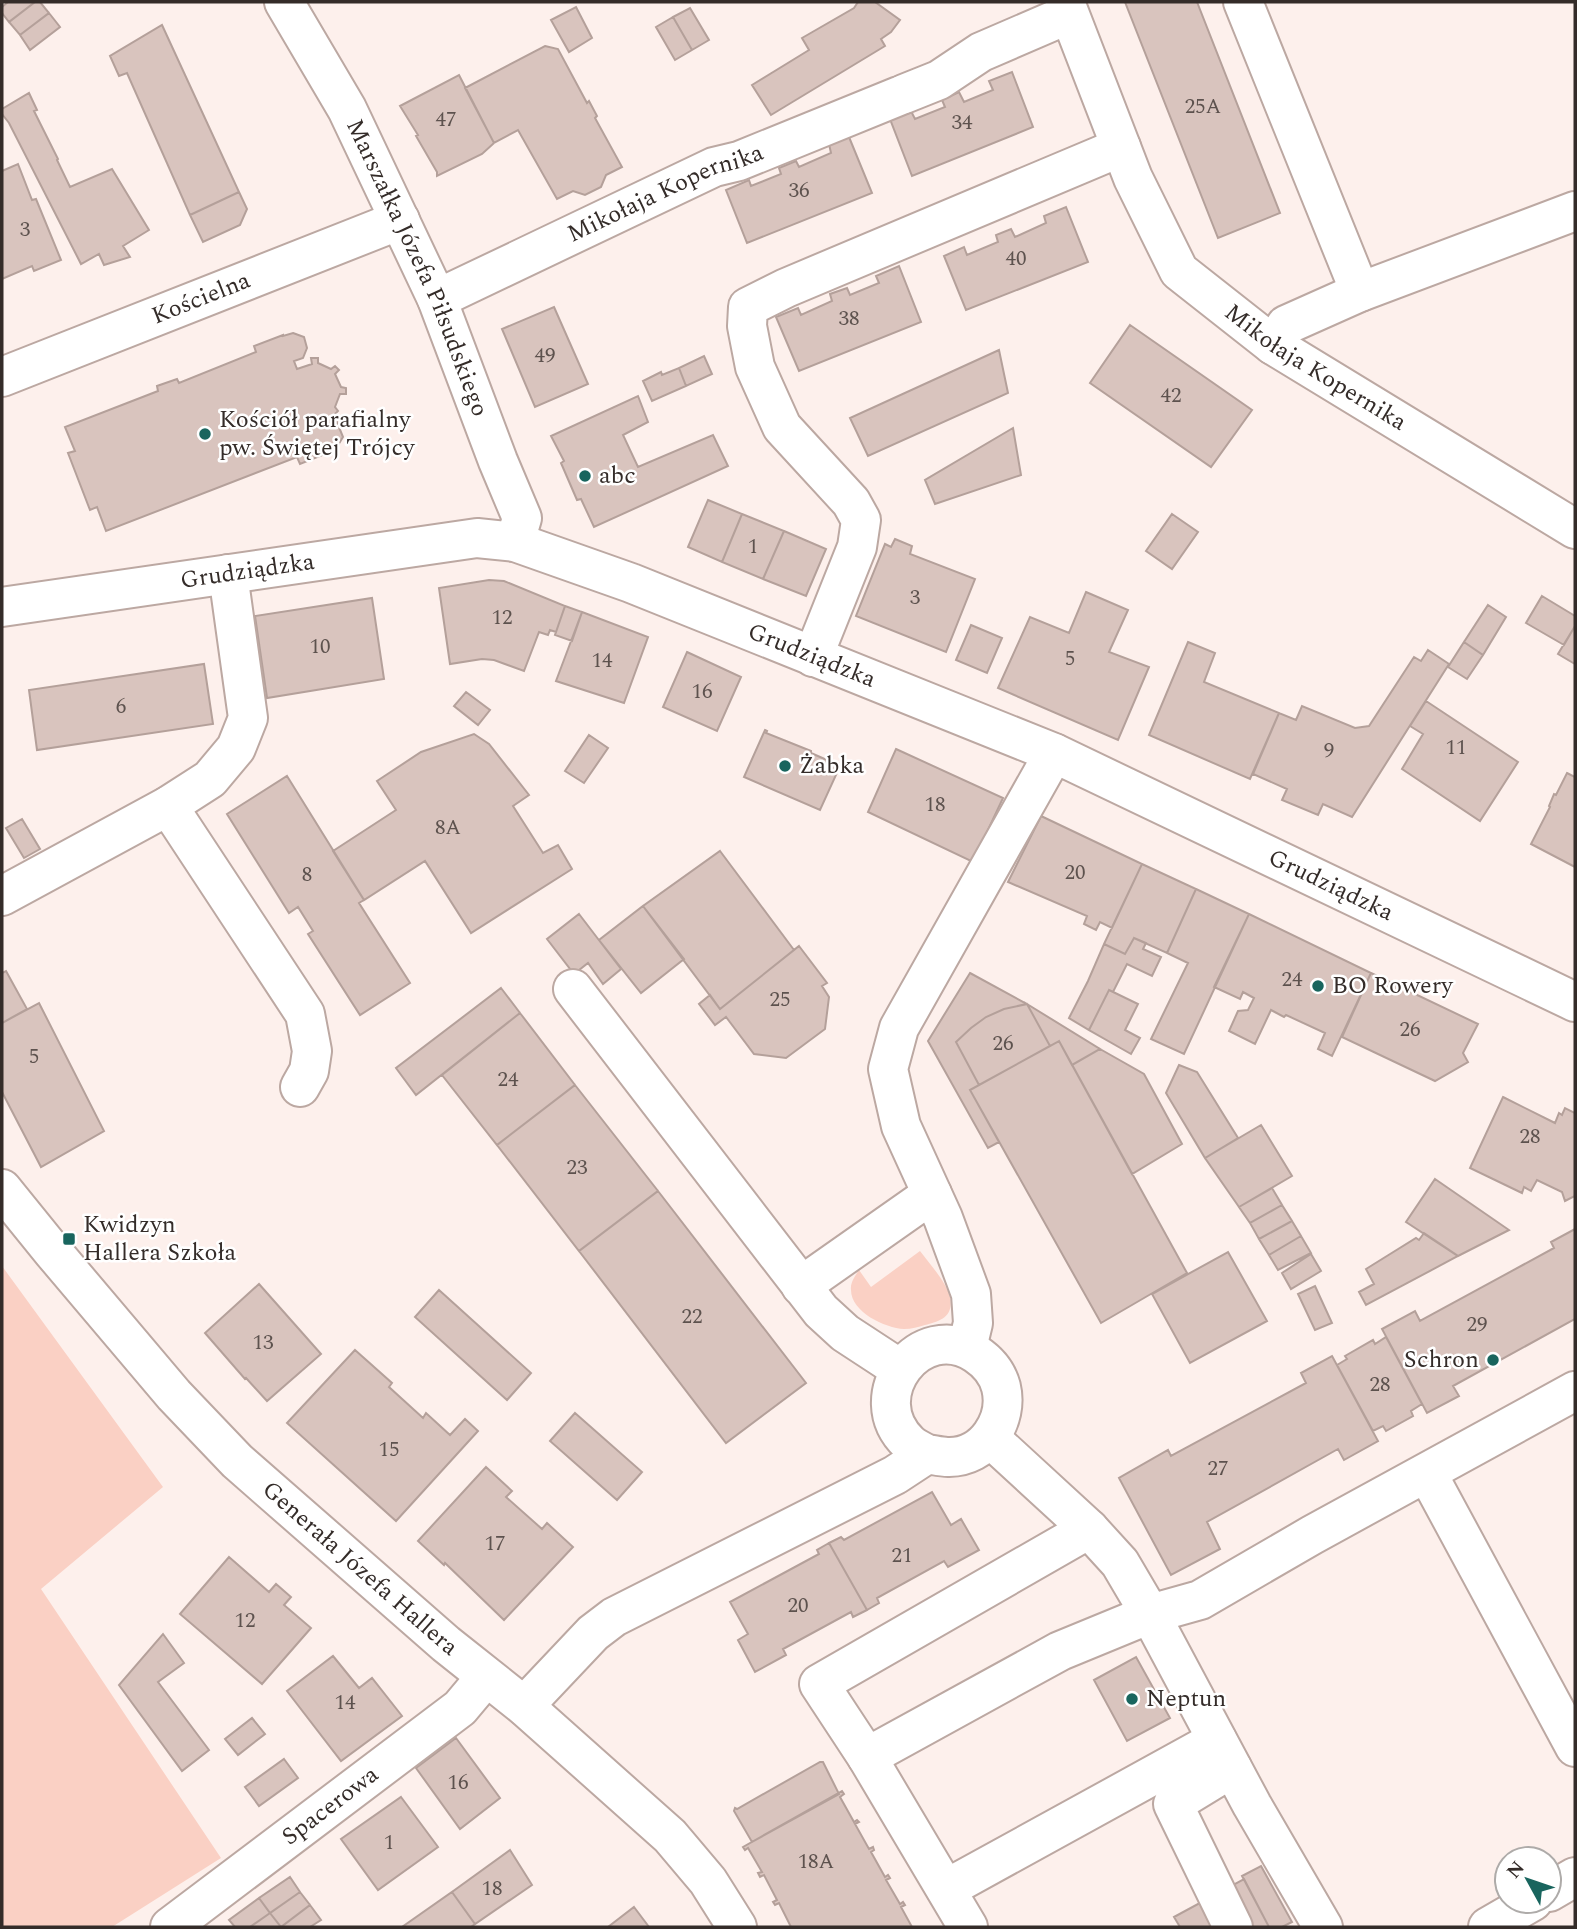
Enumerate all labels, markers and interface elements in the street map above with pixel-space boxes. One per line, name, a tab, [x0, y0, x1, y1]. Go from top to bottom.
house number: 25A	[1185, 91, 1222, 123]
house number: 47	[436, 104, 457, 136]
house number: 34	[952, 107, 973, 139]
street label: Marszałka Józefa Piłsudskiego	[336, 113, 498, 422]
street label: Mikołaja Kopernika	[561, 135, 769, 252]
house number: 36	[789, 175, 810, 207]
house number: 3	[20, 214, 31, 246]
house number: 40	[1006, 243, 1027, 275]
street label: Kościelna	[146, 263, 256, 334]
street label: Mikołaja Kopernika	[1216, 295, 1414, 440]
house number: 38	[839, 303, 860, 335]
house number: 49	[535, 340, 556, 372]
house number: 42	[1161, 380, 1182, 412]
place label: Kościół parafialny pw. Świętej Trójcy	[219, 402, 416, 466]
marker: Kościół parafialny pw. Świętej Trójcy	[197, 426, 213, 442]
place label: abc	[599, 458, 636, 494]
marker: abc	[577, 468, 593, 484]
house number: 1	[748, 531, 758, 563]
street label: Grudziądzka	[178, 544, 317, 599]
house number: 3	[910, 582, 921, 614]
house number: 12	[492, 602, 513, 634]
street label: Grudziądzka	[742, 614, 881, 698]
house number: 10	[310, 631, 331, 663]
house number: 5	[1065, 643, 1075, 675]
house number: 14	[592, 645, 613, 677]
house number: 16	[692, 676, 713, 708]
house number: 6	[116, 691, 126, 723]
house number: 11	[1446, 732, 1467, 764]
house number: 9	[1324, 735, 1334, 767]
place label: Żabka	[799, 748, 865, 784]
marker: Żabka	[777, 758, 793, 774]
house number: 18	[925, 789, 946, 821]
house number: 8A	[435, 812, 461, 844]
street label: Grudziądzka	[1262, 840, 1400, 931]
house number: 20	[1065, 857, 1086, 889]
house number: 8	[302, 859, 312, 891]
house number: 24	[1282, 964, 1303, 996]
place label: BO Rowery	[1332, 968, 1454, 1004]
marker: BO Rowery	[1310, 978, 1326, 994]
house number: 25	[770, 984, 791, 1016]
house number: 26	[1400, 1014, 1421, 1046]
house number: 26	[993, 1028, 1014, 1060]
house number: 5	[29, 1041, 39, 1073]
house number: 24	[498, 1064, 519, 1096]
house number: 28	[1520, 1121, 1541, 1153]
house number: 23	[567, 1152, 588, 1184]
place label: Kwidzyn Hallera Szkoła	[83, 1207, 237, 1271]
marker: Kwidzyn Hallera Szkoła	[61, 1231, 77, 1247]
house number: 22	[682, 1301, 703, 1333]
house number: 29	[1467, 1309, 1488, 1341]
house number: 13	[253, 1327, 274, 1359]
place label: Schron	[1404, 1342, 1479, 1378]
marker: Schron	[1485, 1352, 1501, 1368]
house number: 28	[1370, 1369, 1391, 1401]
house number: 15	[379, 1434, 400, 1466]
house number: 27	[1208, 1453, 1229, 1485]
street label: Generała Józefa Hallera	[254, 1472, 466, 1665]
house number: 17	[485, 1528, 506, 1560]
house number: 21	[892, 1540, 913, 1572]
house number: 20	[788, 1590, 809, 1622]
house number: 12	[235, 1605, 256, 1637]
place label: Neptun	[1146, 1681, 1226, 1717]
house number: 14	[335, 1687, 356, 1719]
marker: Neptun	[1124, 1691, 1140, 1707]
street label: Spacerowa	[274, 1757, 387, 1854]
house number: 16	[448, 1767, 469, 1799]
house number: 1	[384, 1827, 394, 1859]
north arrow	[1493, 1845, 1563, 1915]
house number: 18A	[798, 1846, 835, 1878]
text: N	[1500, 1855, 1532, 1885]
house number: 18	[482, 1873, 503, 1905]

